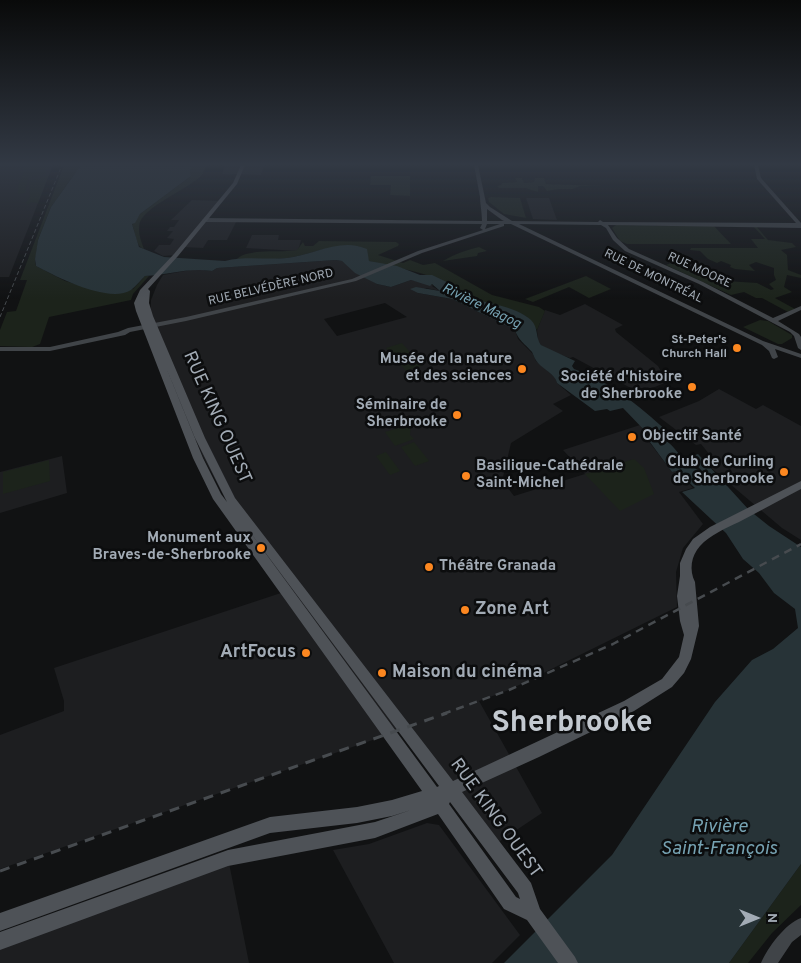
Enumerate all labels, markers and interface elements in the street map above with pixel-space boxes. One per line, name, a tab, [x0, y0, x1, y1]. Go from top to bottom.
street label: RUE DE MONTRÉAL	[601, 247, 705, 307]
street label: RUE MOORE	[665, 250, 733, 292]
street label: RUE BELVÉDÈRE NORD	[207, 267, 335, 309]
water label: Rivière Magog	[439, 281, 523, 333]
place label: St-Peter's Church Hall	[661, 334, 727, 362]
marker: St-Peter's Church Hall	[731, 342, 743, 354]
street label: RUE KING OUEST	[177, 349, 255, 487]
place label: Musée de la nature et des sciences	[380, 351, 512, 386]
marker: Musée de la nature et des sciences	[516, 363, 528, 375]
place label: Société d'histoire de Sherbrooke	[560, 369, 682, 404]
marker: Société d'histoire de Sherbrooke	[686, 381, 698, 393]
place label: Séminaire de Sherbrooke	[356, 397, 447, 432]
marker: Séminaire de Sherbrooke	[451, 409, 463, 421]
place label: Objectif Santé	[642, 428, 742, 446]
marker: Objectif Santé	[626, 431, 638, 443]
place label: Club de Curling de Sherbrooke	[667, 454, 774, 489]
place label: Basilique-Cathédrale Saint-Michel	[476, 458, 624, 493]
marker: Club de Curling de Sherbrooke	[778, 466, 790, 478]
marker: Basilique-Cathédrale Saint-Michel	[460, 470, 472, 482]
place label: Monument aux Braves-de-Sherbrooke	[93, 530, 251, 565]
marker: Monument aux Braves-de-Sherbrooke	[255, 542, 267, 554]
place label: Théâtre Granada	[439, 558, 556, 576]
marker: Théâtre Granada	[423, 561, 435, 573]
place label: Zone Art	[475, 599, 549, 621]
marker: Zone Art	[459, 604, 471, 616]
place label: ArtFocus	[220, 642, 296, 664]
marker: ArtFocus	[300, 647, 312, 659]
place label: Maison du cinéma	[392, 662, 543, 684]
marker: Maison du cinéma	[376, 667, 388, 679]
district label: Sherbrooke	[491, 707, 653, 743]
street label: RUE KING OUEST	[444, 755, 546, 883]
water label: Rivière Saint-François	[661, 817, 777, 861]
north arrow	[731, 893, 781, 943]
text: N	[763, 913, 780, 923]

